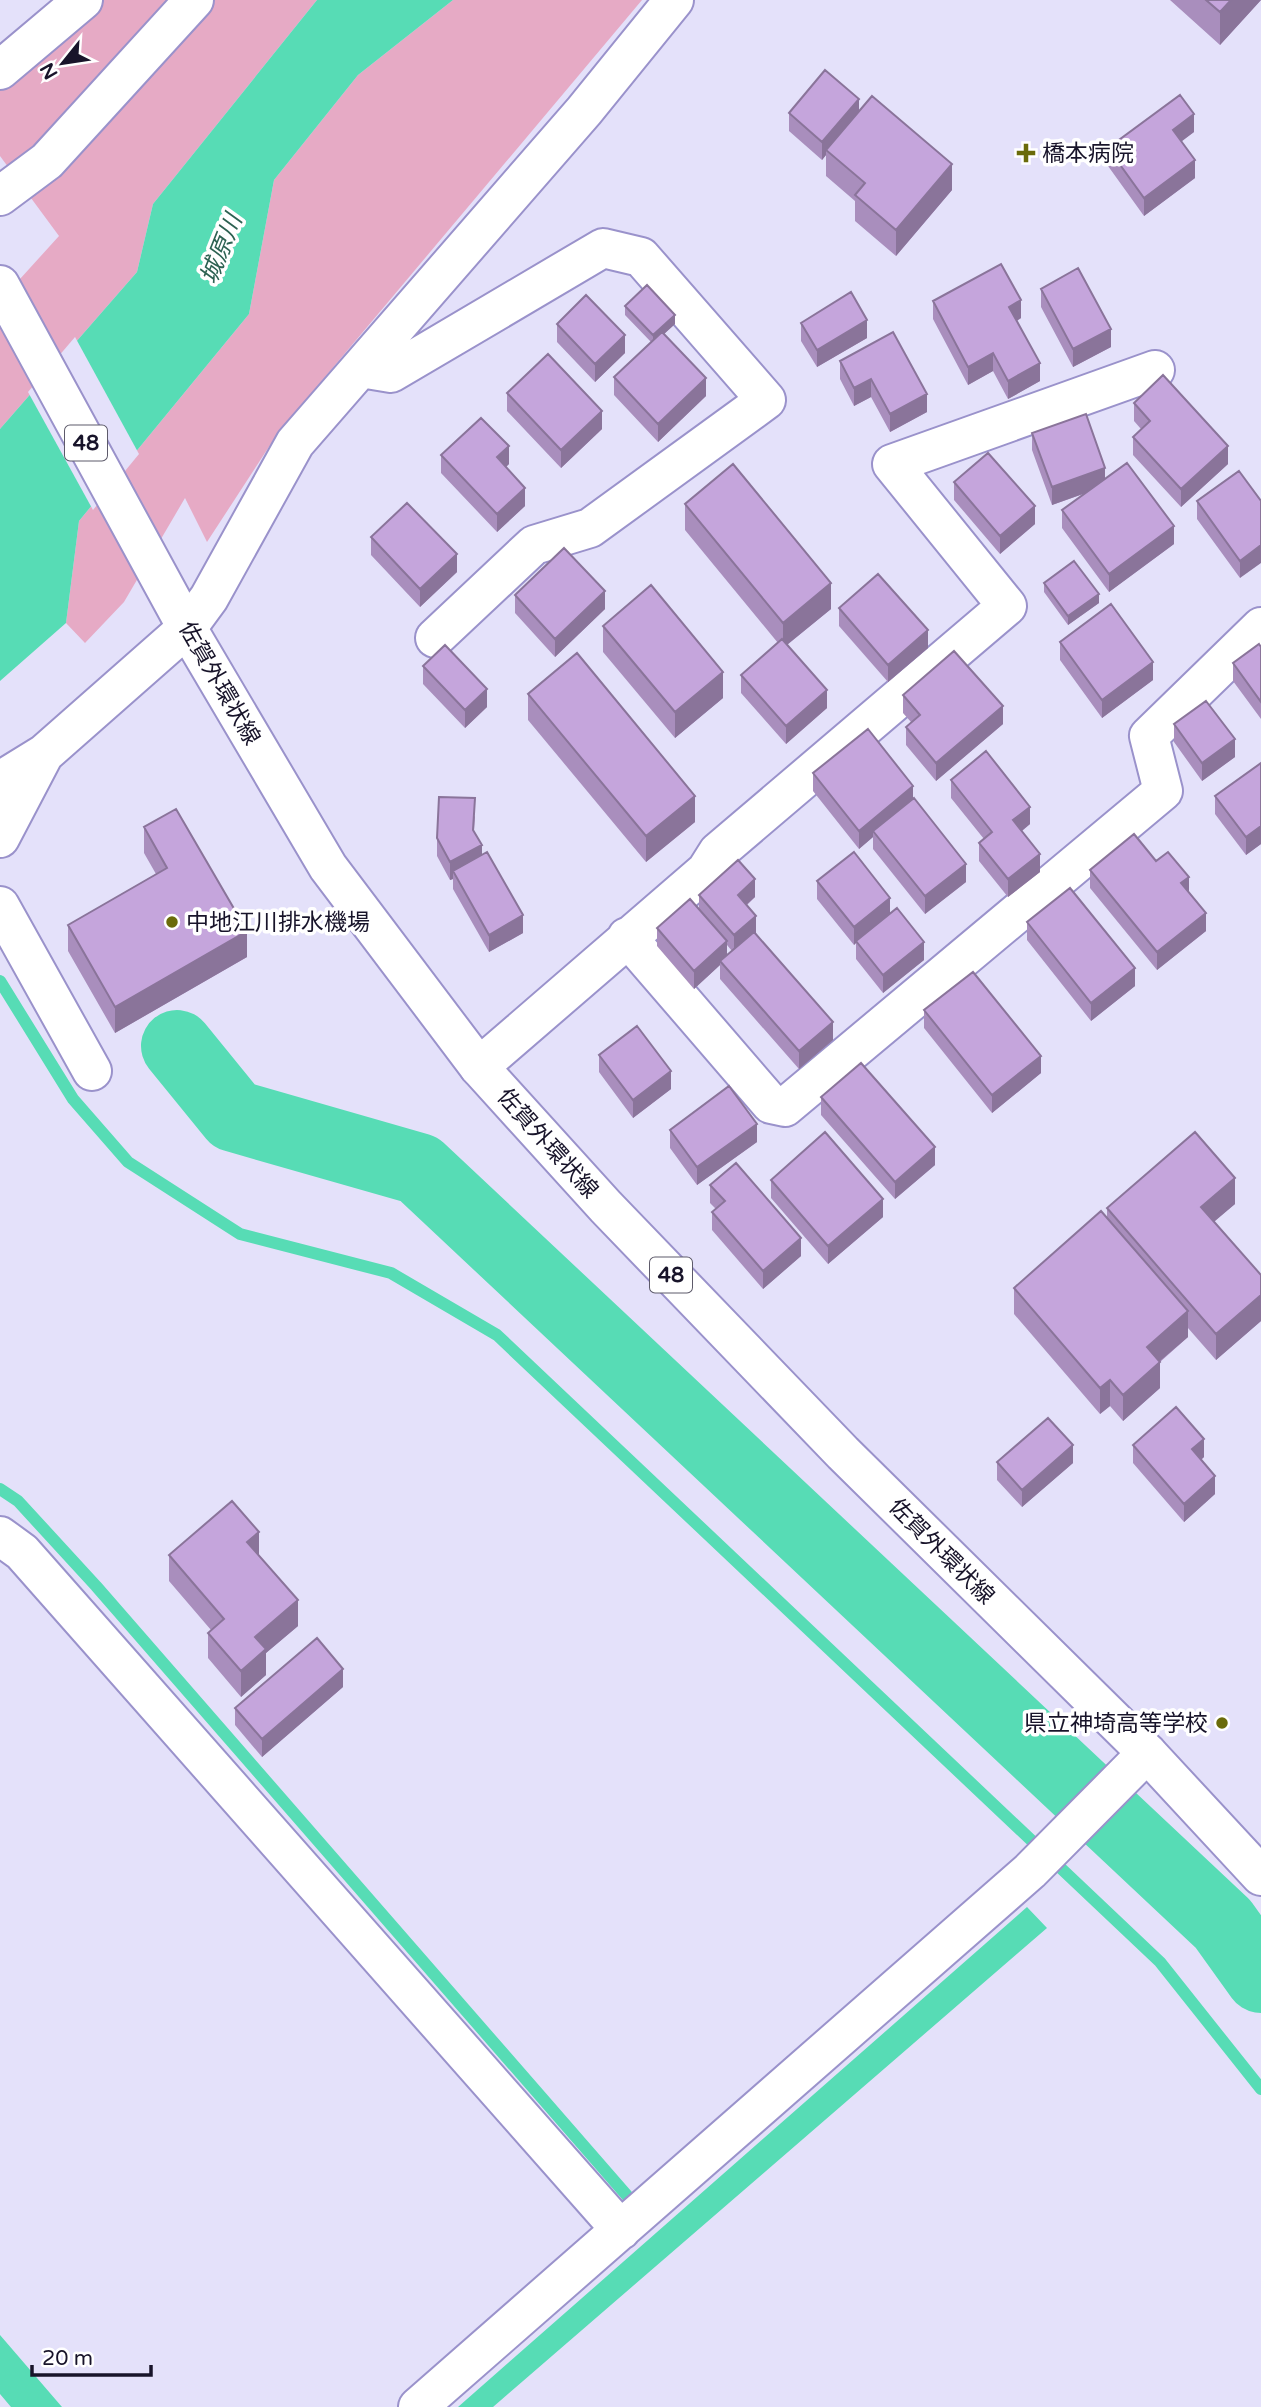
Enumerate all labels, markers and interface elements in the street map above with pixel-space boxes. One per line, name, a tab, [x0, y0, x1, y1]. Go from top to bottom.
north arrow	[28, 28, 98, 98]
text: N	[36, 59, 62, 83]
place label: 橋本病院	[1042, 140, 1134, 168]
marker: 橋本病院	[1016, 143, 1036, 163]
water label: 城原川	[195, 208, 250, 288]
road number: 48	[65, 426, 107, 460]
street label: 佐賀外環状線	[173, 617, 266, 750]
place label: 中地江川排水機場	[186, 909, 370, 937]
marker: 中地江川排水機場	[164, 914, 180, 930]
street label: 佐賀外環状線	[491, 1083, 604, 1204]
road number: 48	[650, 1258, 692, 1292]
street label: 佐賀外環状線	[883, 1493, 1000, 1610]
place label: 県立神埼高等学校	[1024, 1710, 1208, 1738]
marker: 県立神埼高等学校	[1214, 1715, 1230, 1731]
scale bar	[32, 2334, 150, 2378]
text: 20 m	[42, 2346, 93, 2371]

